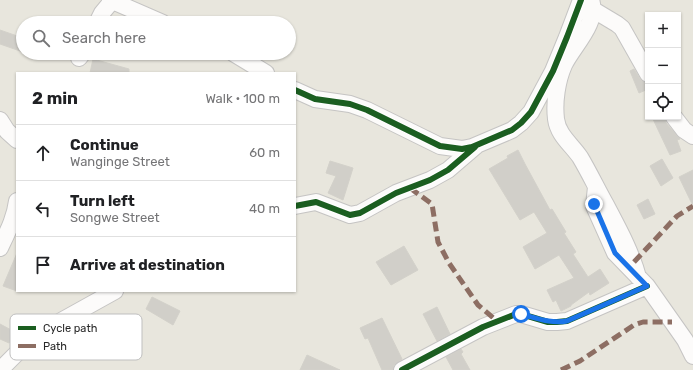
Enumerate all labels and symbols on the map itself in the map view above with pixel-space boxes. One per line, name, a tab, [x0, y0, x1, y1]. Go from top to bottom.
route end	[585, 195, 603, 213]
route start	[512, 305, 530, 323]
legend	[10, 314, 142, 360]
text: Cycle path	[43, 322, 97, 335]
text: Path	[43, 340, 67, 353]

